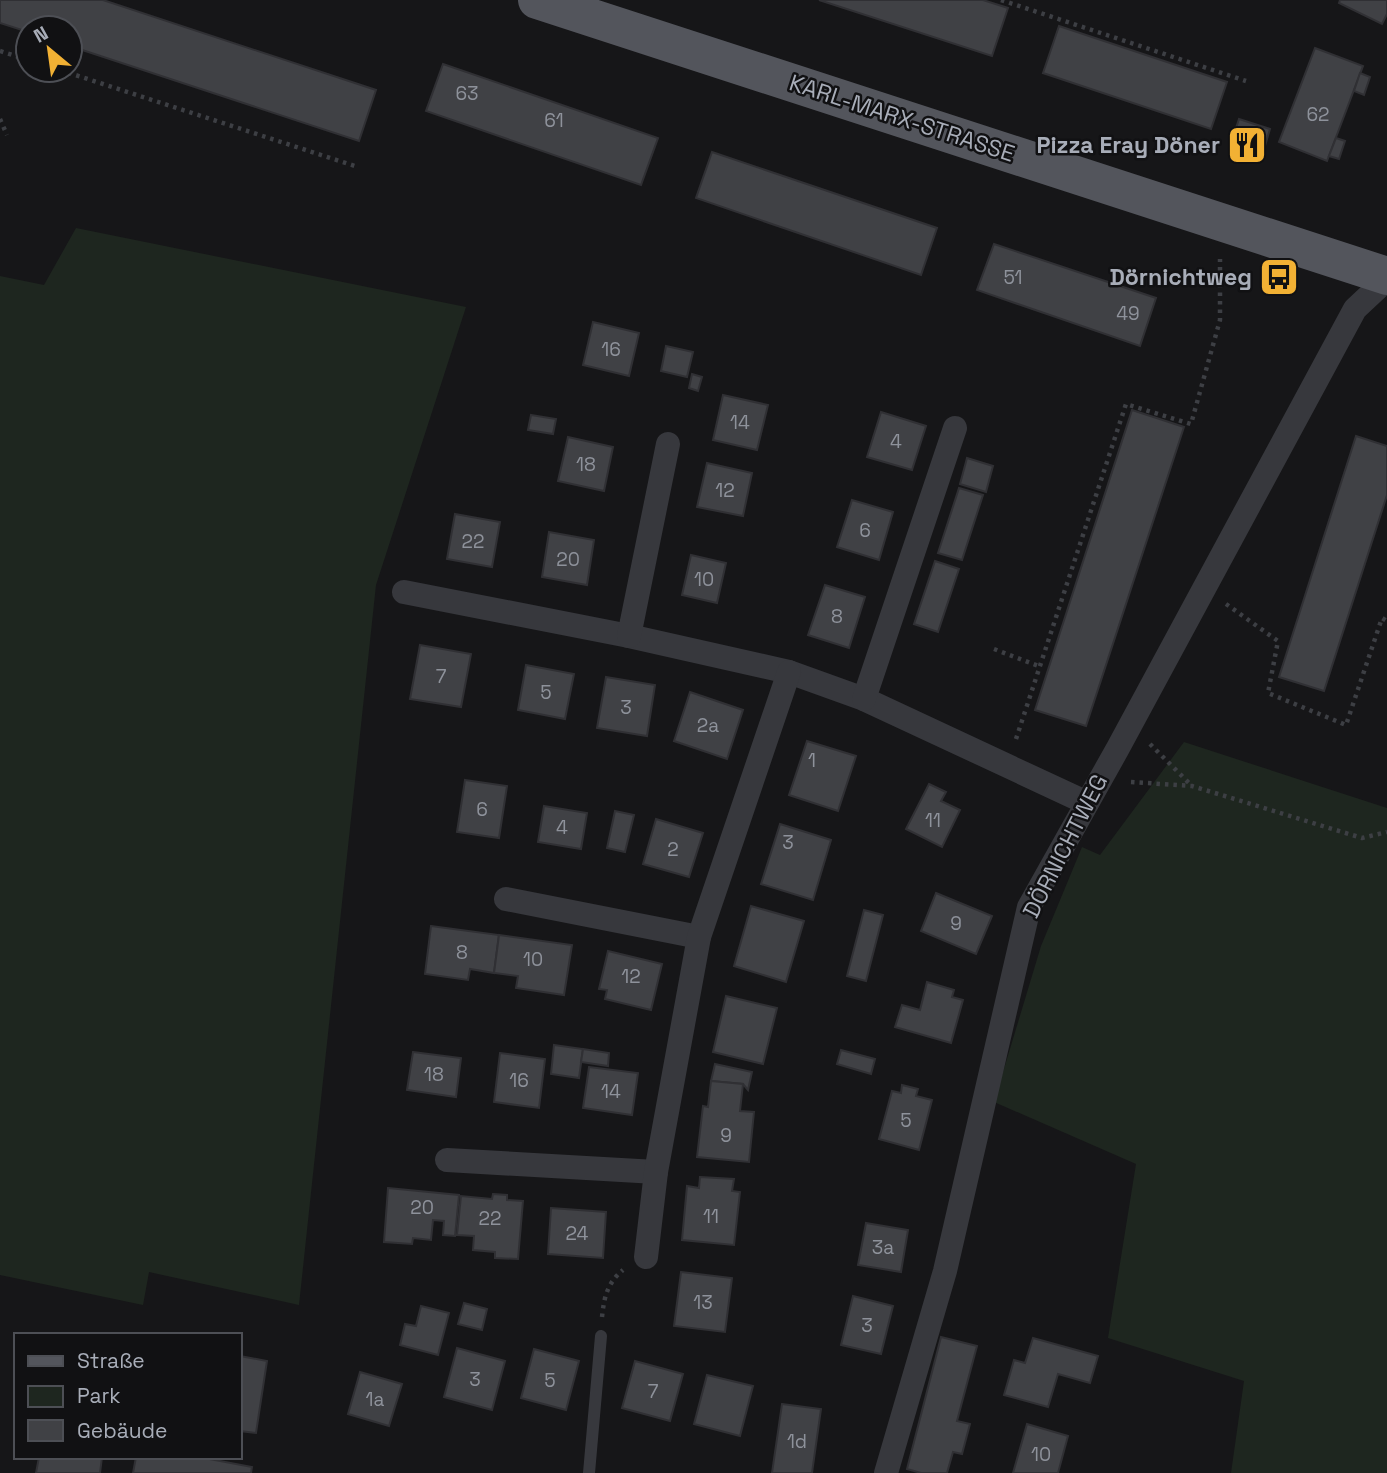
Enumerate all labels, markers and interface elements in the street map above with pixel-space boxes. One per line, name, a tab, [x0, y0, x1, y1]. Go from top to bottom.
north arrow	[14, 14, 84, 84]
text: N	[29, 21, 53, 49]
street label: KARL-MARX-STRASSE	[786, 67, 1018, 169]
house number: 63	[455, 81, 479, 106]
house number: 62	[1306, 102, 1330, 127]
house number: 61	[544, 108, 564, 133]
restaurant icon: Pizza Eray Döner	[1226, 124, 1268, 166]
place label: Pizza Eray Döner	[1037, 130, 1220, 160]
bus stop icon: Dörnichtweg	[1258, 256, 1300, 298]
place label: Dörnichtweg	[1109, 262, 1252, 292]
house number: 51	[1003, 265, 1023, 290]
house number: 49	[1116, 301, 1140, 326]
house number: 16	[601, 337, 621, 362]
house number: 14	[730, 410, 750, 435]
house number: 4	[890, 429, 902, 454]
house number: 18	[576, 452, 596, 477]
house number: 12	[715, 478, 735, 503]
house number: 6	[859, 518, 871, 543]
house number: 22	[462, 529, 484, 554]
house number: 20	[556, 547, 580, 572]
house number: 10	[694, 567, 714, 592]
house number: 8	[831, 604, 843, 629]
house number: 7	[436, 664, 447, 689]
house number: 5	[540, 680, 552, 705]
house number: 3	[620, 695, 632, 720]
house number: 2a	[697, 713, 719, 738]
house number: 1	[808, 748, 816, 773]
street label: DÖRNICHTWEG	[1016, 769, 1114, 923]
house number: 6	[476, 797, 488, 822]
house number: 11	[925, 808, 941, 833]
house number: 4	[556, 815, 568, 840]
house number: 3	[782, 830, 794, 855]
house number: 2	[667, 837, 679, 862]
house number: 9	[950, 911, 962, 936]
house number: 8	[456, 940, 468, 965]
house number: 10	[523, 947, 543, 972]
house number: 12	[621, 964, 641, 989]
house number: 18	[424, 1062, 444, 1087]
house number: 16	[509, 1068, 529, 1093]
house number: 14	[601, 1079, 621, 1104]
house number: 5	[900, 1108, 912, 1133]
house number: 9	[720, 1123, 732, 1148]
house number: 20	[410, 1195, 434, 1220]
house number: 11	[703, 1204, 719, 1229]
house number: 22	[479, 1206, 501, 1231]
house number: 24	[566, 1221, 589, 1246]
house number: 3a	[872, 1235, 894, 1260]
house number: 13	[693, 1290, 713, 1315]
house number: 3	[861, 1313, 873, 1338]
legend	[14, 1333, 242, 1459]
text: Straße	[77, 1347, 145, 1374]
house number: 3	[469, 1367, 481, 1392]
house number: 5	[544, 1368, 556, 1393]
house number: 7	[648, 1379, 659, 1404]
text: Park	[77, 1382, 121, 1409]
house number: 1a	[366, 1387, 385, 1412]
text: Gebäude	[77, 1417, 167, 1444]
house number: 1d	[787, 1429, 807, 1454]
house number: 10	[1031, 1442, 1051, 1467]

